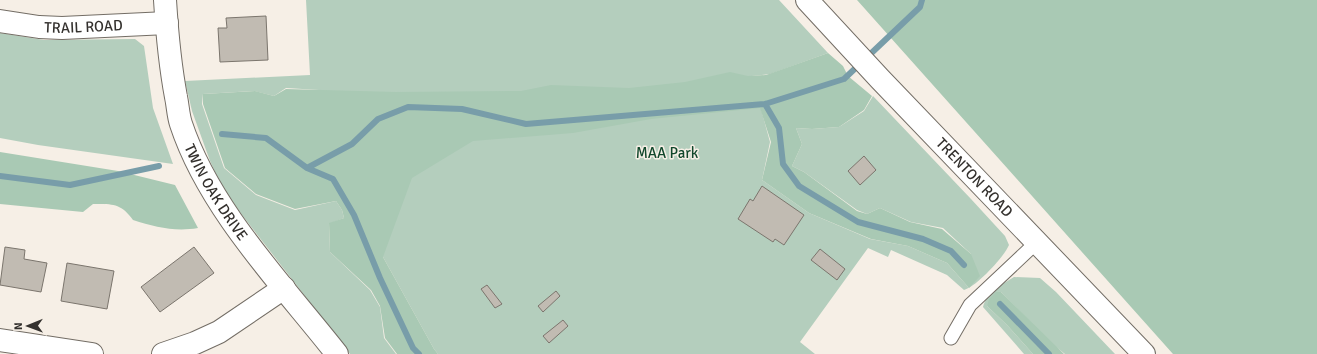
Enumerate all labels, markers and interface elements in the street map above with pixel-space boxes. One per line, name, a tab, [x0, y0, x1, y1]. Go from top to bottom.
street label: TRAIL ROAD	[44, 16, 123, 37]
street label: TRENTON ROAD	[932, 134, 1017, 221]
street label: TWIN OAK DRIVE	[180, 141, 252, 244]
park label: MAA Park	[636, 144, 699, 162]
north arrow	[8, 306, 48, 346]
text: N	[12, 322, 25, 330]

